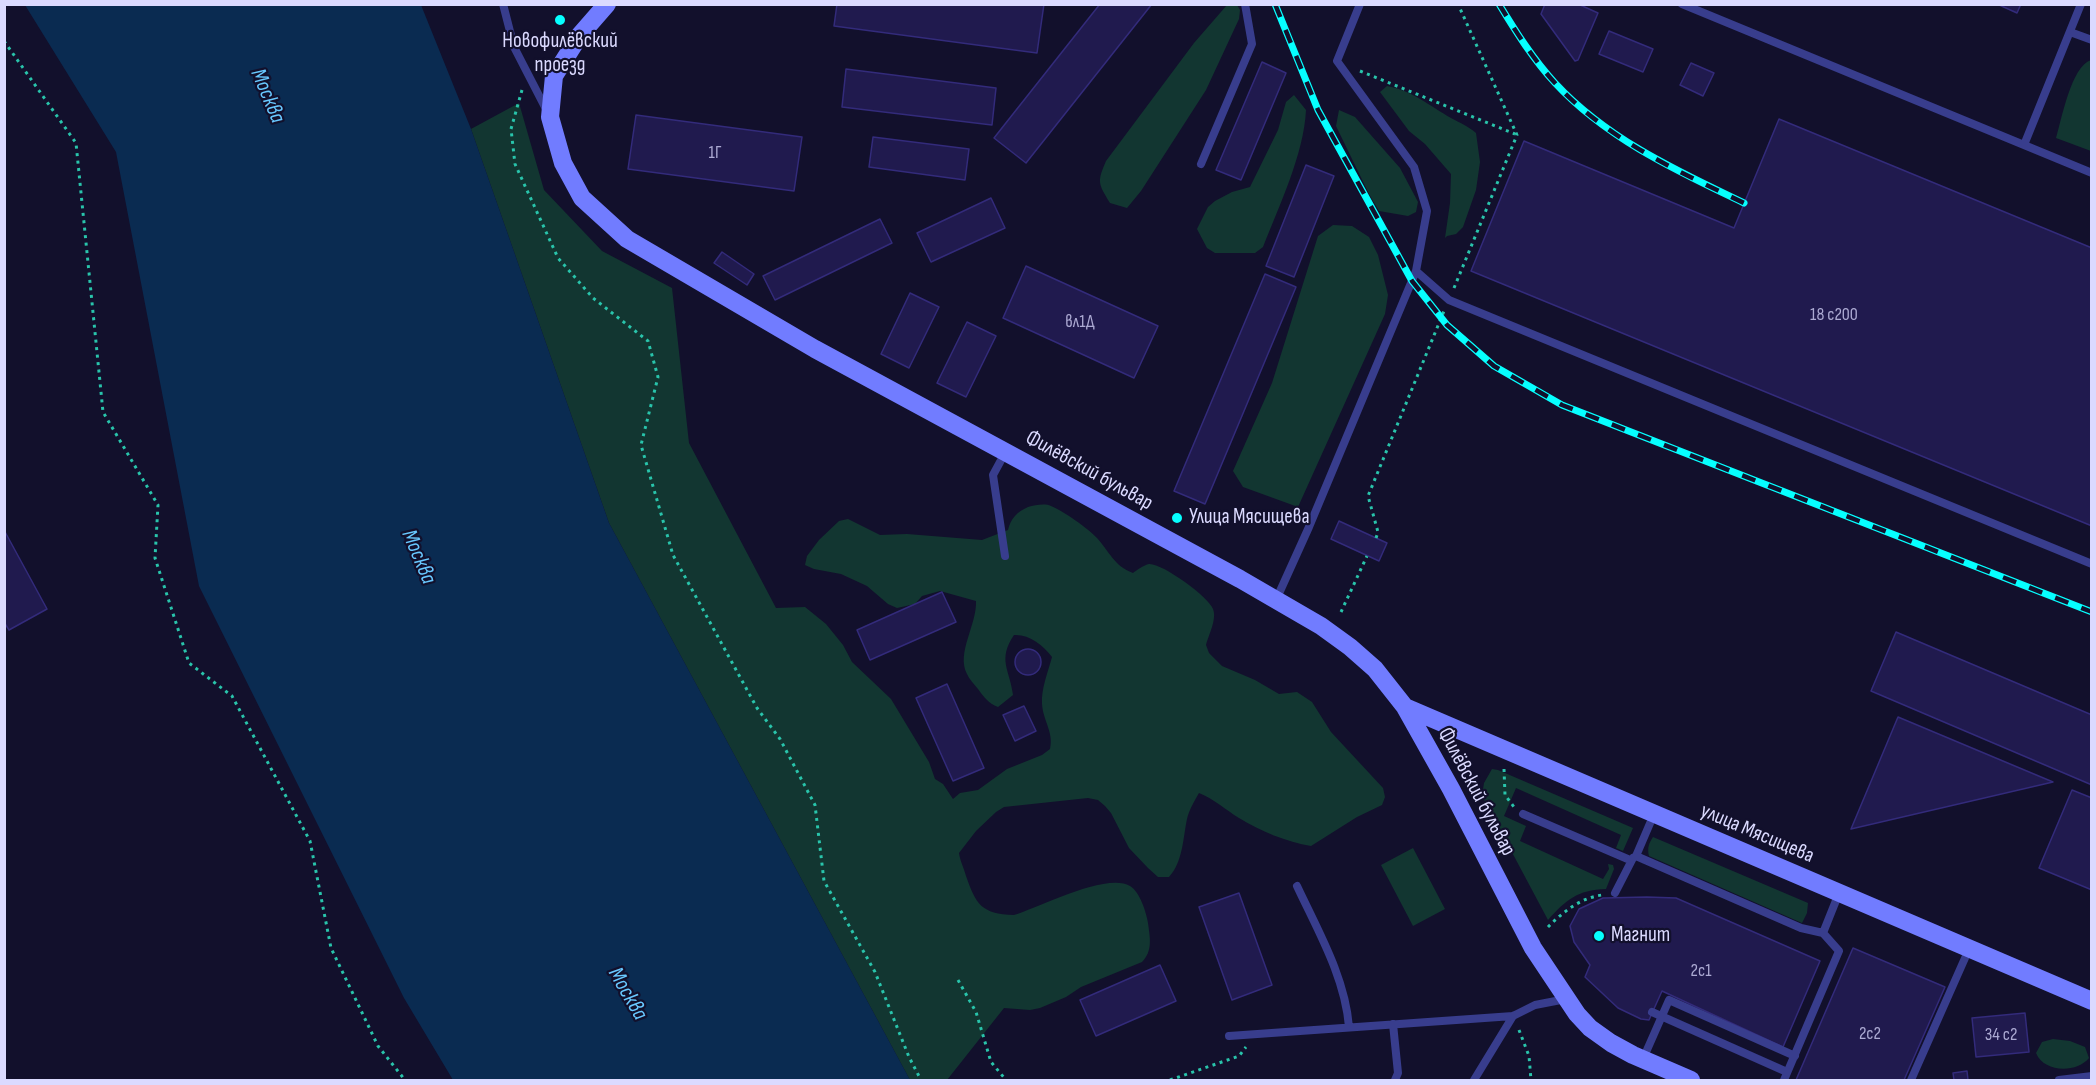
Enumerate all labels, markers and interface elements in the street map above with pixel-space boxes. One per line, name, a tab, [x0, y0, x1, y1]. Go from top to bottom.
marker: Новофилёвский проезд	[553, 13, 567, 27]
place label: Новофилёвский проезд	[502, 29, 618, 79]
water label: Москва	[244, 65, 290, 127]
house number: 1Г	[709, 142, 721, 164]
house number: 18 с200	[1810, 304, 1858, 326]
house number: вл1Д	[1065, 311, 1095, 333]
street label: Филёвский бульвар	[1021, 426, 1157, 516]
place label: Улица Мясищева	[1189, 505, 1309, 531]
marker: Улица Мясищева	[1170, 511, 1184, 525]
water label: Москва	[395, 526, 441, 588]
street label: Филёвский бульвар	[1432, 724, 1520, 860]
street label: улица Мясищева	[1696, 799, 1818, 869]
place label: Магнит	[1611, 923, 1670, 949]
marker: Магнит	[1592, 929, 1606, 943]
house number: 2c1	[1691, 960, 1711, 982]
water label: Москва	[601, 963, 653, 1025]
house number: 2c2	[1859, 1023, 1881, 1045]
house number: 34 с2	[1985, 1024, 2017, 1046]

